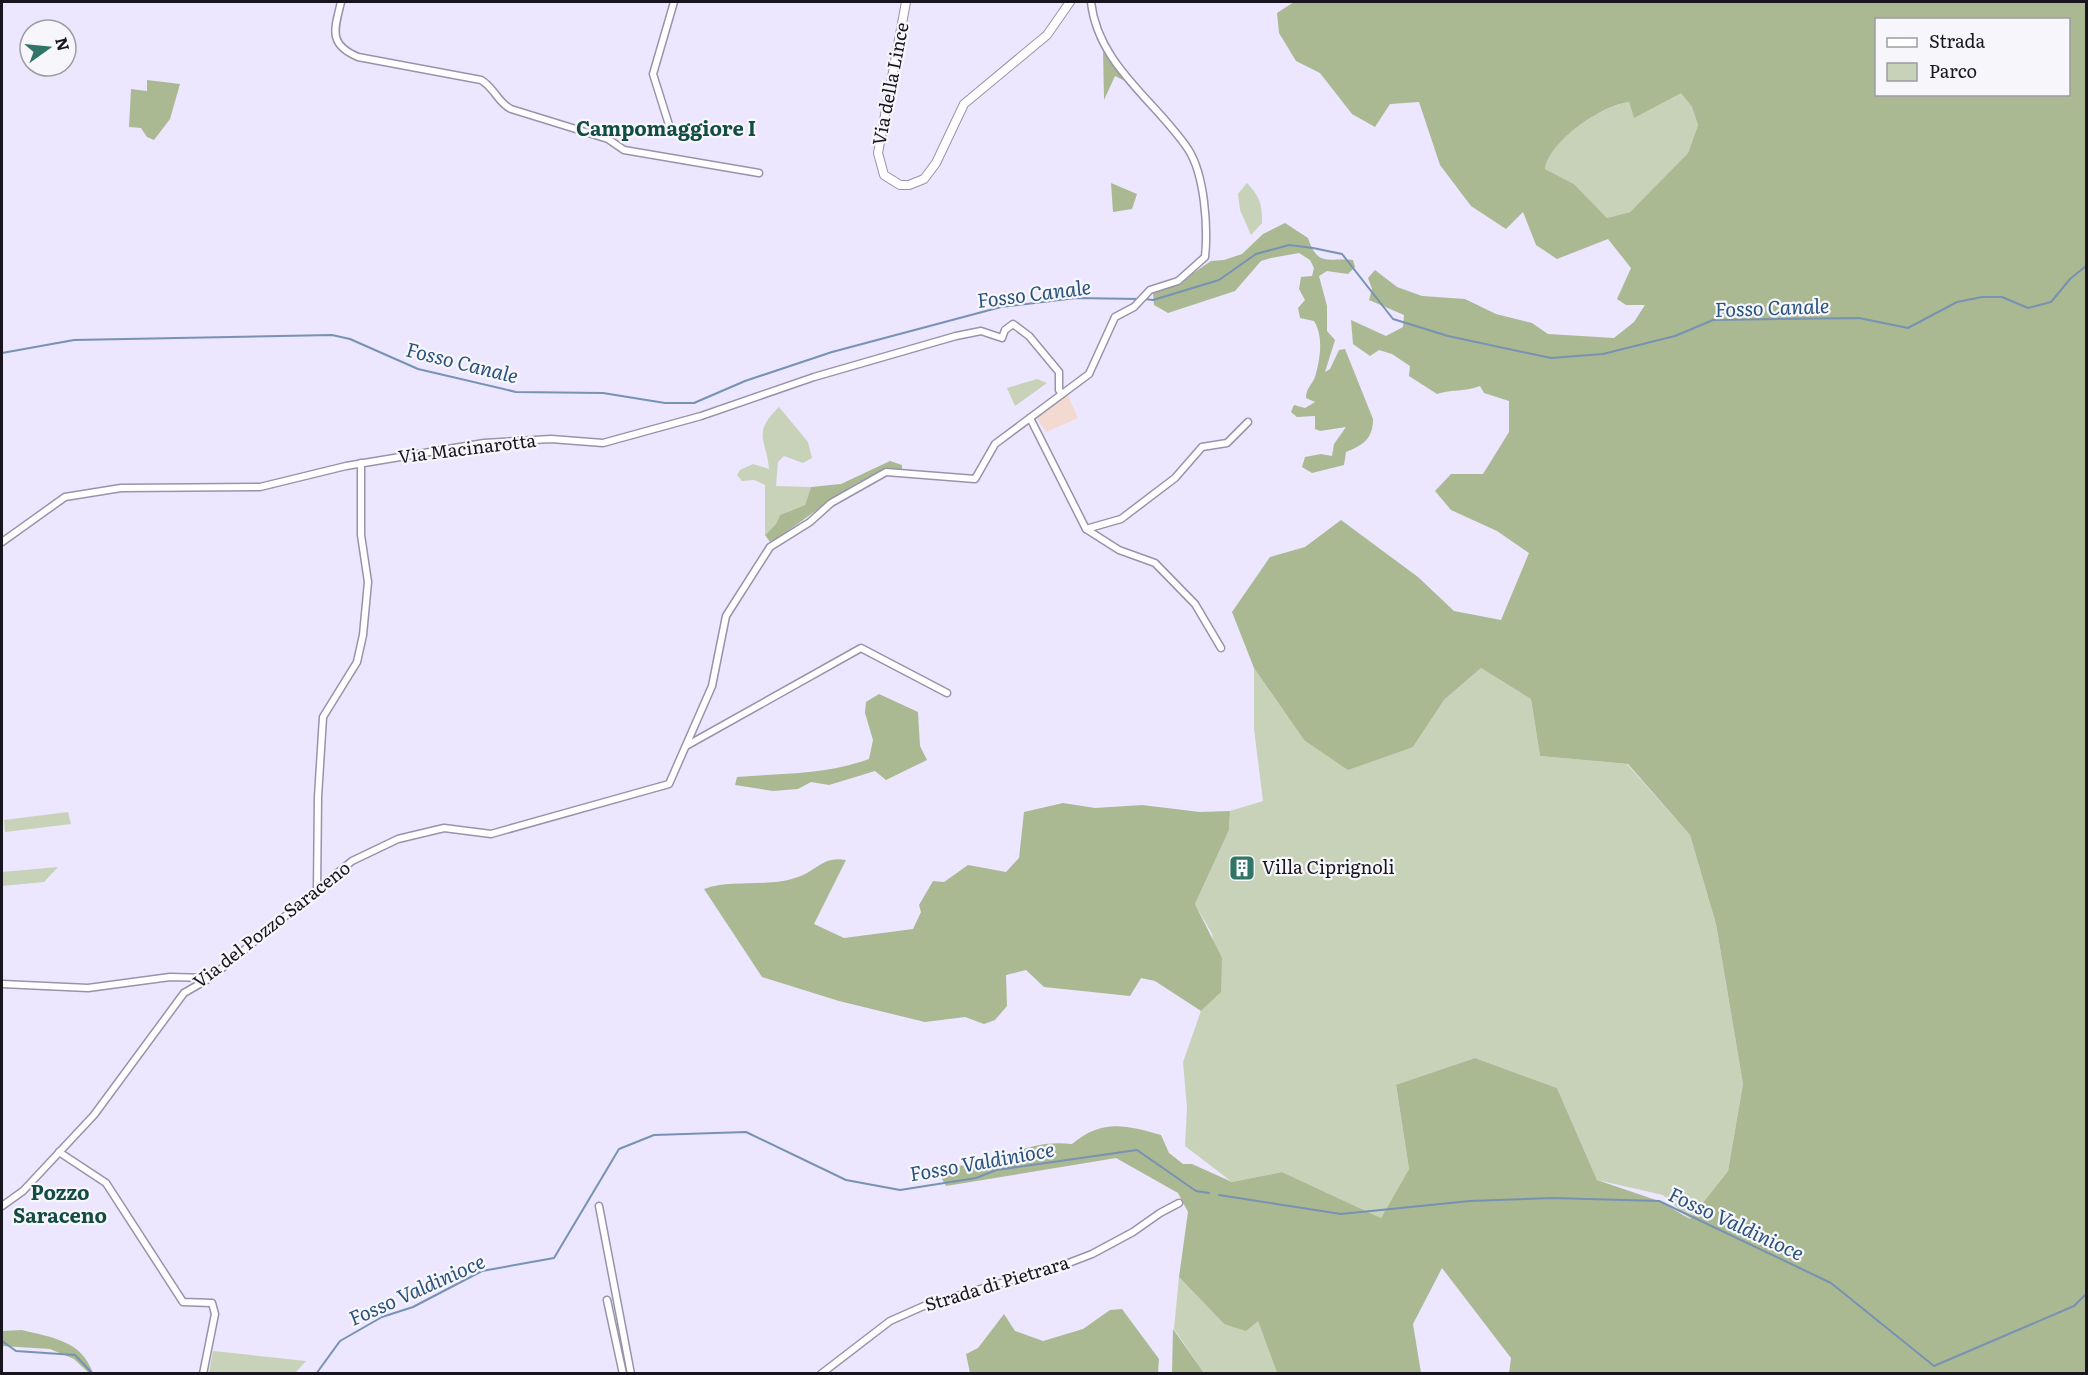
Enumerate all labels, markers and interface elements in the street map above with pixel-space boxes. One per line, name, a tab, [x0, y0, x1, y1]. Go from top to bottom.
north arrow	[18, 18, 78, 78]
legend	[1875, 18, 2070, 96]
street label: Via della Lince	[864, 20, 915, 148]
text: Strada	[1929, 27, 1986, 54]
text: N	[50, 34, 77, 53]
text: Parco	[1929, 57, 1977, 84]
district label: Campomaggiore I	[576, 112, 756, 142]
water label: Fosso Canale	[975, 270, 1093, 314]
water label: Fosso Canale	[1714, 289, 1830, 323]
water label: Fosso Canale	[403, 333, 522, 389]
street label: Via Macinarotta	[396, 426, 538, 469]
building icon: Villa Ciprignoli	[1227, 853, 1257, 883]
place label: Villa Ciprignoli	[1262, 853, 1395, 880]
street label: Via del Pozzo Saraceno	[187, 854, 356, 994]
water label: Fosso Valdinioce	[907, 1133, 1056, 1188]
district label: Pozzo Saraceno	[13, 1176, 107, 1229]
water label: Fosso Valdinioce	[1664, 1178, 1810, 1267]
water label: Fosso Valdinioce	[343, 1245, 489, 1332]
street label: Strada di Pietrara	[921, 1248, 1072, 1317]

